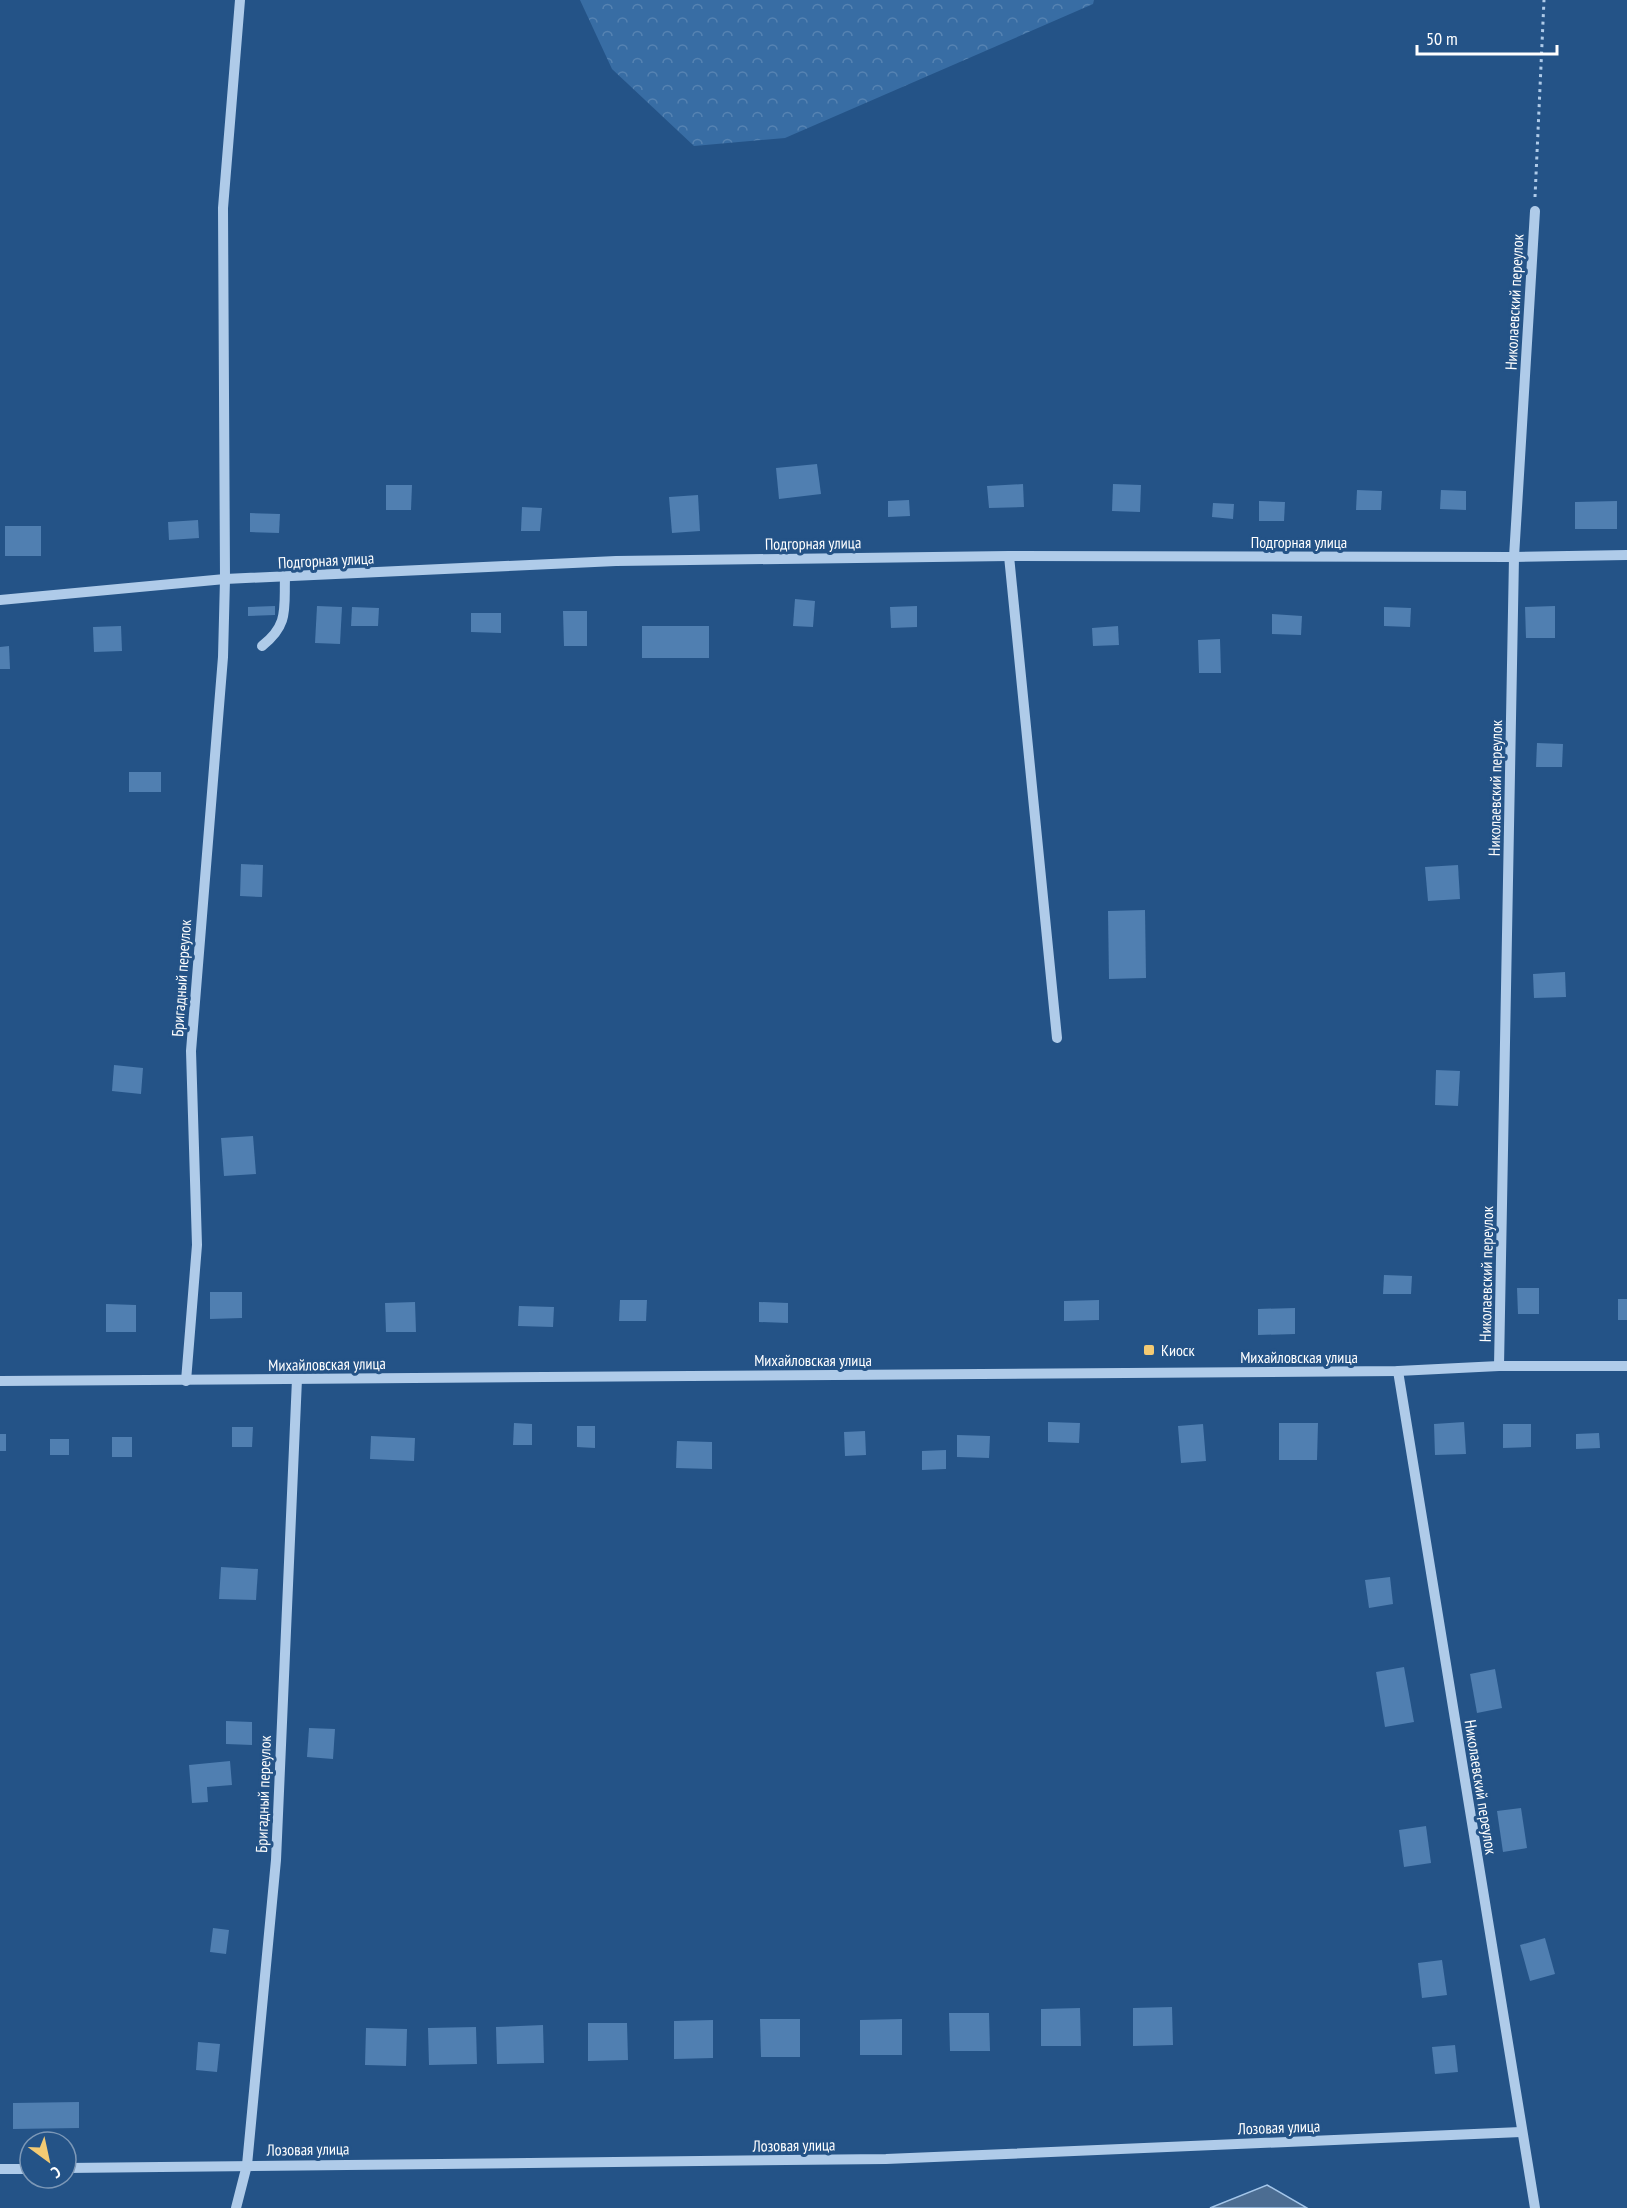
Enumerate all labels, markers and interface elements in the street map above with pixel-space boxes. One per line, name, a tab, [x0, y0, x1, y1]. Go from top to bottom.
scale bar	[1417, 18, 1556, 56]
text: 50 m	[1426, 27, 1458, 50]
street label: Николаевский переулок	[1500, 233, 1528, 371]
street label: Подгорная улица	[765, 532, 861, 554]
street label: Подгорная улица	[1251, 532, 1347, 552]
street label: Подгорная улица	[277, 547, 375, 573]
street label: Николаевский переулок	[1484, 719, 1506, 856]
street label: Бригадный переулок	[167, 918, 195, 1037]
street label: Николаевский переулок	[1475, 1205, 1497, 1342]
place label: Киоск	[1161, 1340, 1196, 1360]
marker: Киоск	[1142, 1343, 1156, 1357]
street label: Михайловская улица	[1240, 1347, 1358, 1367]
street label: Михайловская улица	[754, 1350, 872, 1370]
street label: Михайловская улица	[268, 1353, 386, 1375]
street label: Николаевский переулок	[1460, 1718, 1502, 1857]
street label: Бригадный переулок	[251, 1734, 275, 1853]
street label: Лозовая улица	[1236, 2116, 1321, 2138]
north arrow	[18, 2130, 78, 2190]
street label: Лозовая улица	[752, 2134, 835, 2156]
street label: Лозовая улица	[266, 2138, 349, 2160]
text: С	[47, 2162, 65, 2183]

